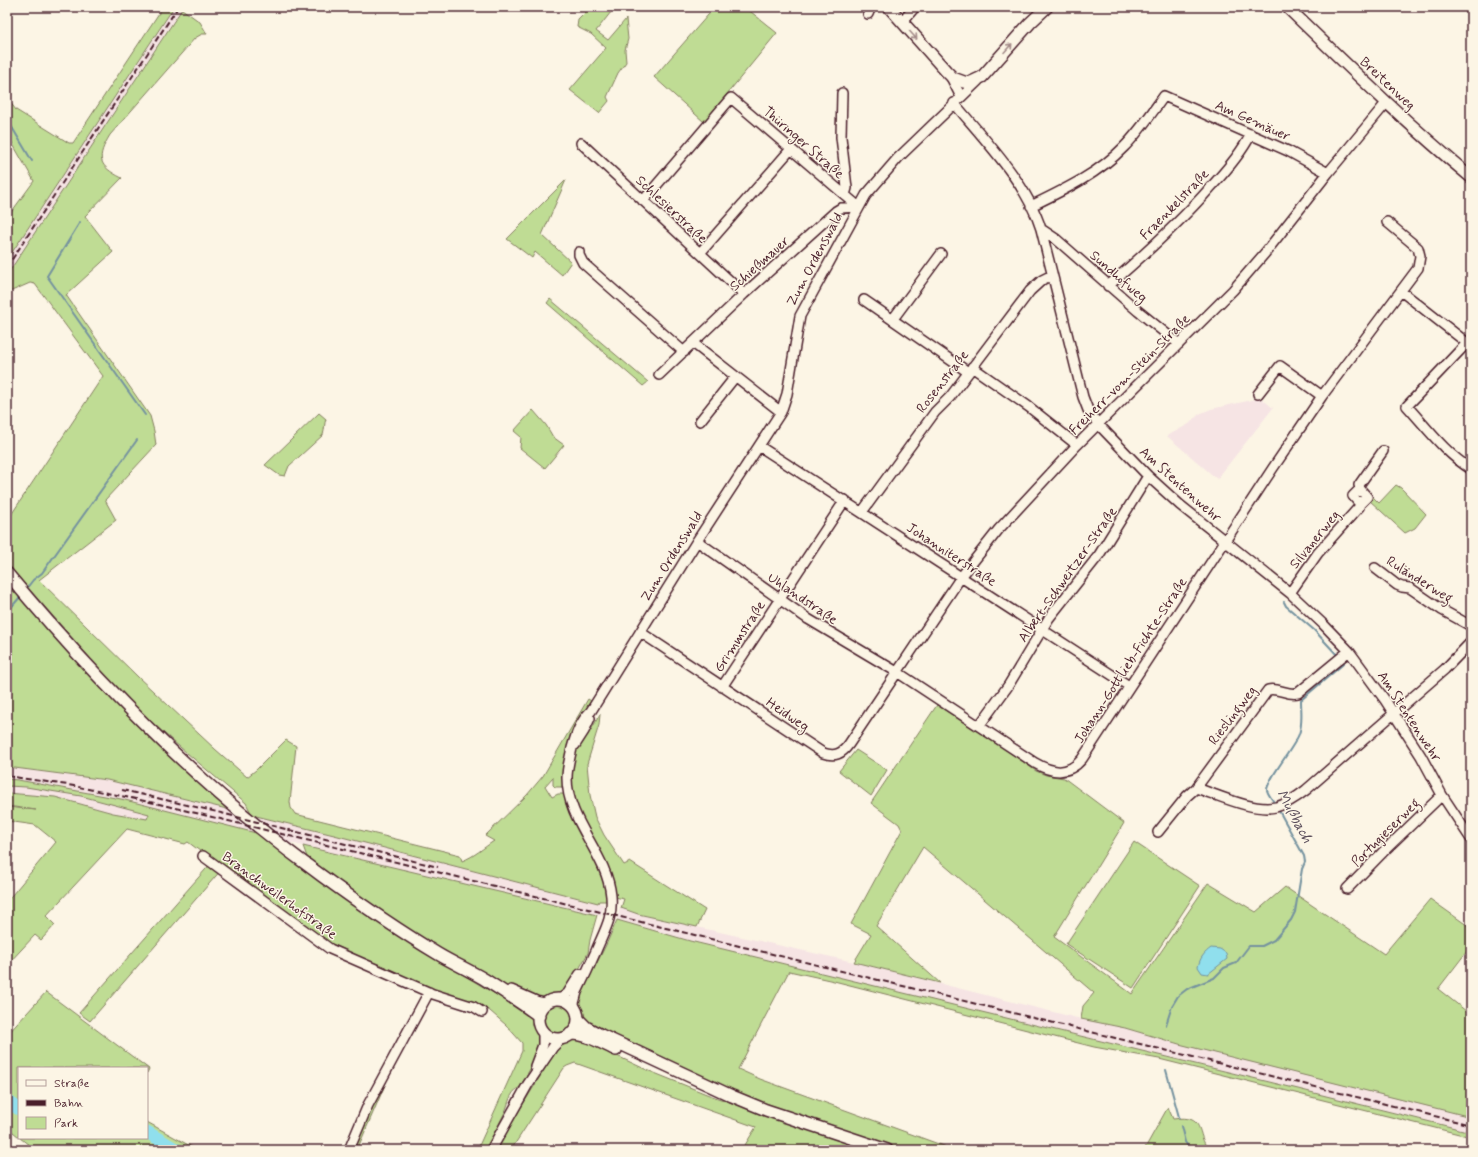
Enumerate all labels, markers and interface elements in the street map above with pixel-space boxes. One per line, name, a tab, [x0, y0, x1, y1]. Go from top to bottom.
one-way arrow	[909, 29, 918, 40]
one-way arrow	[1003, 43, 1012, 53]
street label: Breitenweg	[1355, 53, 1419, 114]
street label: Am Gemäuer	[1212, 96, 1293, 146]
street label: Thüringer Straße	[758, 103, 848, 184]
street label: Fraenkelstraße	[1136, 165, 1213, 244]
street label: Schlesierstraße	[632, 172, 711, 248]
street label: Zum Ordenswald	[783, 210, 847, 309]
street label: Schießmauer	[726, 232, 793, 295]
street label: Sundhofweg	[1085, 247, 1151, 308]
street label: Freiherr-vom-Stein-Straße	[1065, 310, 1194, 439]
street label: Rosenstraße	[913, 346, 973, 417]
street label: Am Stentenwehr	[1136, 443, 1225, 527]
street label: Albert-Schweitzer-Straße	[1014, 503, 1121, 646]
street label: Silvanerweg	[1286, 507, 1344, 573]
street label: Zum Ordenswald	[637, 508, 707, 605]
street label: Johanniterstraße	[903, 519, 1000, 591]
street label: Ruländerweg	[1382, 552, 1456, 609]
street label: Uhlandstraße	[764, 569, 841, 629]
street label: Johann-Gottlieb-Fichte-Straße	[1070, 574, 1191, 747]
street label: Grimmstraße	[710, 597, 770, 676]
street label: Am Stentenwehr	[1373, 668, 1445, 766]
street label: Rieslingweg	[1205, 682, 1263, 750]
street label: Heidweg	[762, 694, 813, 737]
water label: Mußbach	[1271, 786, 1317, 847]
street label: Portugieserweg	[1348, 795, 1425, 872]
street label: Branchweilerhofstraße	[218, 848, 341, 944]
legend	[18, 1067, 148, 1139]
text: Straße	[54, 1076, 89, 1092]
text: Bahn	[54, 1096, 84, 1112]
text: Park	[54, 1116, 78, 1132]

